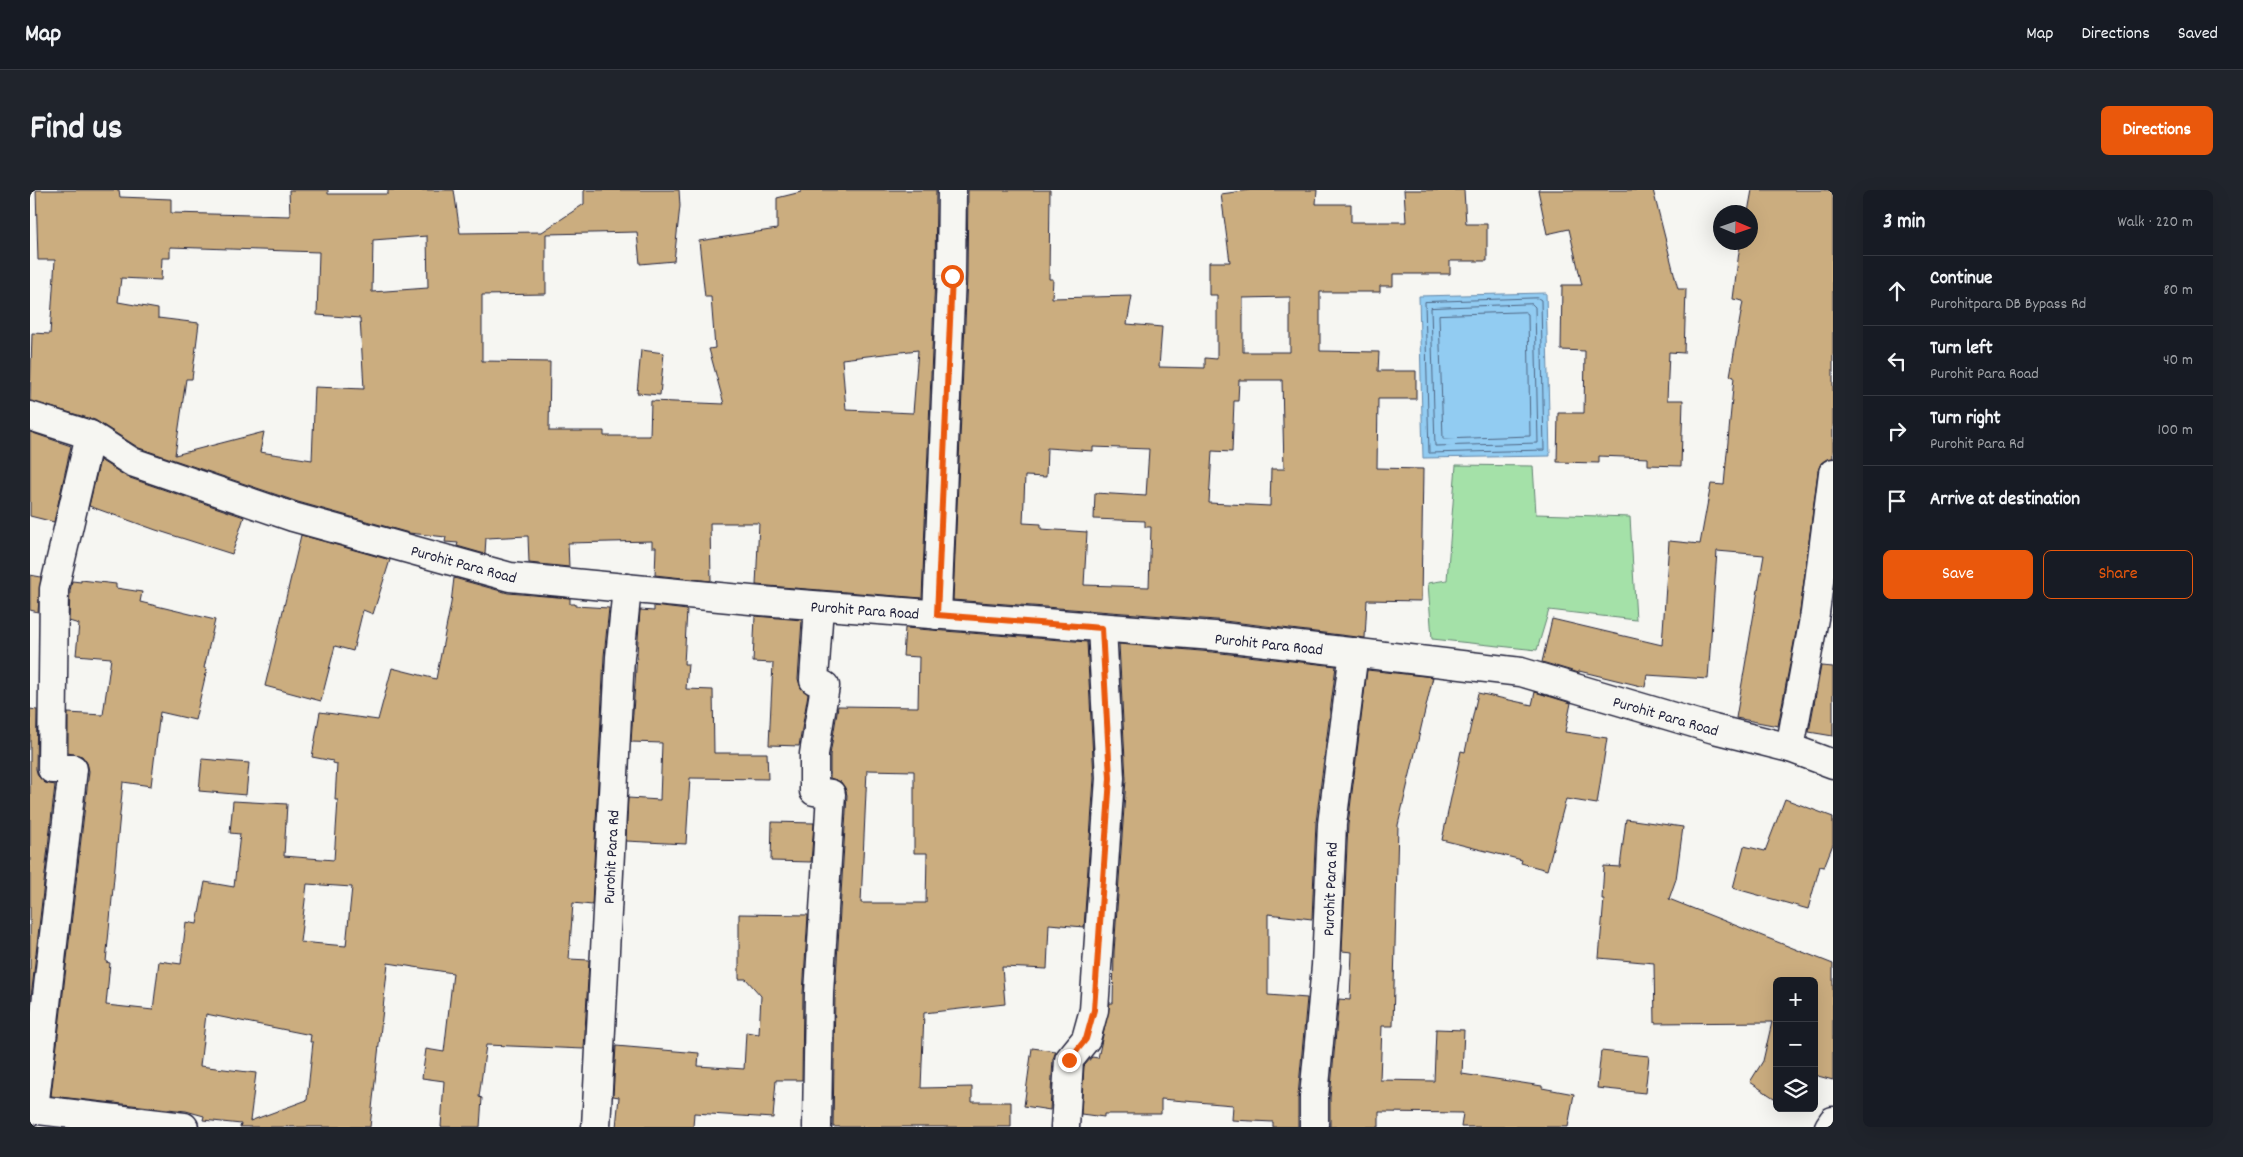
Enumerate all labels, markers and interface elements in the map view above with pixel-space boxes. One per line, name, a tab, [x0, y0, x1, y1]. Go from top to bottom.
text: Map	[25, 18, 61, 52]
text: Map	[2026, 22, 2053, 47]
text: Directions	[2081, 22, 2150, 47]
text: Saved	[2178, 22, 2218, 47]
text: Find us	[30, 105, 122, 155]
button: Directions	[2101, 106, 2213, 155]
north arrow	[1713, 205, 1758, 250]
text: 3 min	[1883, 208, 1925, 238]
text: Walk · 220 m	[2118, 211, 2193, 234]
route start	[941, 265, 964, 288]
text: Continue	[1930, 266, 1992, 293]
icon: ahead	[1883, 277, 1911, 305]
text: 80 m	[2163, 279, 2193, 302]
text: Purohitpara DB Bypass Rd	[1930, 293, 2086, 316]
text: Turn left	[1930, 336, 1993, 363]
icon: left	[1883, 347, 1911, 375]
text: 40 m	[2163, 349, 2193, 372]
text: Purohit Para Road	[1930, 363, 2039, 386]
text: Turn right	[1930, 406, 2001, 433]
icon: right	[1883, 417, 1911, 445]
text: 100 m	[2157, 419, 2193, 442]
text: Purohit Para Rd	[1930, 433, 2024, 456]
icon: arrive	[1883, 487, 1911, 515]
text: Arrive at destination	[1930, 487, 2080, 514]
street label: Purohit Para Road	[408, 540, 519, 591]
button: Save	[1883, 550, 2033, 599]
button: Share	[2043, 550, 2193, 599]
street label: Purohit Para Road	[810, 596, 920, 627]
street label: Purohit Para Road	[1213, 628, 1324, 663]
street label: Purohit Para Road	[1610, 691, 1721, 743]
street label: Purohit Para Rd	[599, 809, 626, 905]
street label: Purohit Para Rd	[1318, 842, 1345, 937]
map controls	[1773, 977, 1818, 1112]
button: +	[1773, 977, 1818, 1022]
button: −	[1773, 1022, 1818, 1067]
route end	[1058, 1049, 1081, 1072]
button: layers	[1773, 1067, 1818, 1112]

